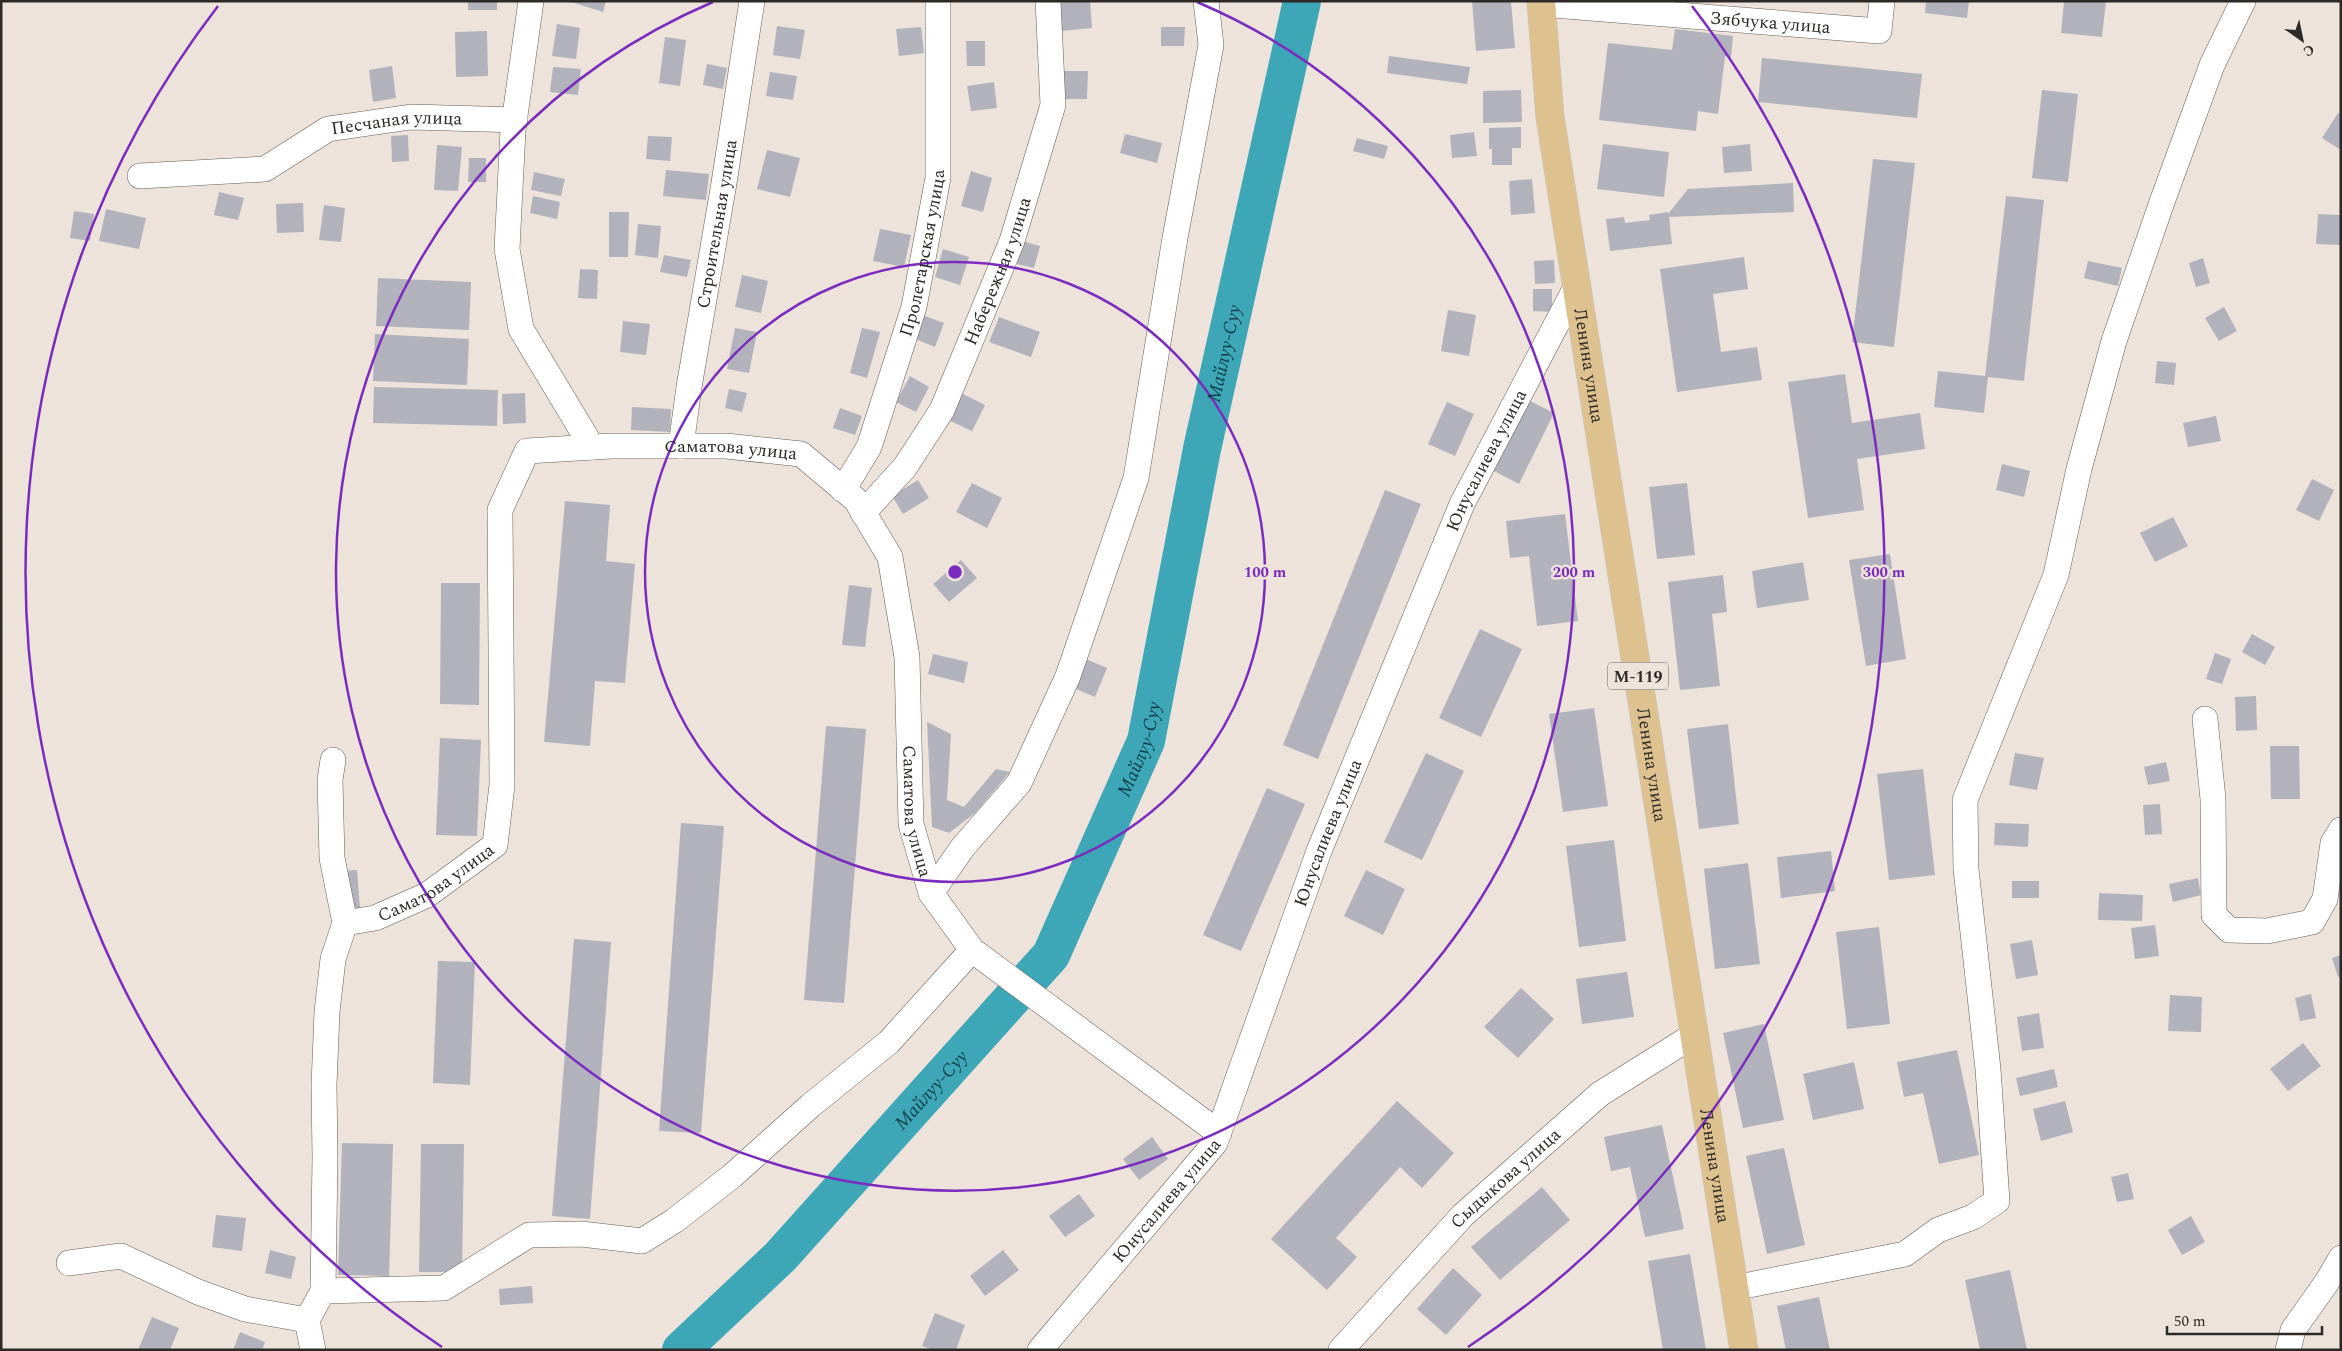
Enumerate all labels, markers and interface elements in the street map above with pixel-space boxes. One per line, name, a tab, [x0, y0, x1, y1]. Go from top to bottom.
street label: Зябчука улица	[1709, 5, 1832, 41]
north arrow	[2277, 15, 2327, 65]
text: С	[2299, 39, 2319, 62]
street label: Песчаная улица	[329, 104, 463, 142]
street label: Строительная улица	[690, 137, 745, 311]
street label: Пролетарская улица	[892, 169, 952, 340]
street label: Набережная улица	[957, 194, 1039, 350]
water label: Майлуу-Суу	[1200, 302, 1250, 405]
street label: Ленина улица	[1566, 306, 1611, 425]
street label: Юнусалиева улица	[1439, 385, 1534, 536]
street label: Саматова улица	[664, 433, 799, 468]
text: 100 m	[1244, 561, 1287, 584]
text: 200 m	[1553, 561, 1596, 584]
text: 300 m	[1863, 561, 1906, 584]
centre of rings	[946, 563, 964, 581]
road number: М-119	[1608, 662, 1668, 689]
water label: Майлуу-Суу	[1110, 699, 1169, 802]
street label: Ленина улица	[1629, 706, 1674, 824]
street label: Саматова улица	[895, 745, 939, 881]
street label: Юнусалиева улица	[1287, 755, 1369, 911]
street label: Саматова улица	[373, 837, 500, 929]
water label: Майлуу-Суу	[888, 1043, 976, 1137]
street label: Ленина улица	[1692, 1107, 1737, 1225]
street label: Сыдыкова улица	[1444, 1122, 1567, 1235]
street label: Юнусалиева улица	[1106, 1132, 1228, 1269]
scale bar	[2167, 1304, 2322, 1336]
text: 50 m	[2174, 1310, 2206, 1333]

